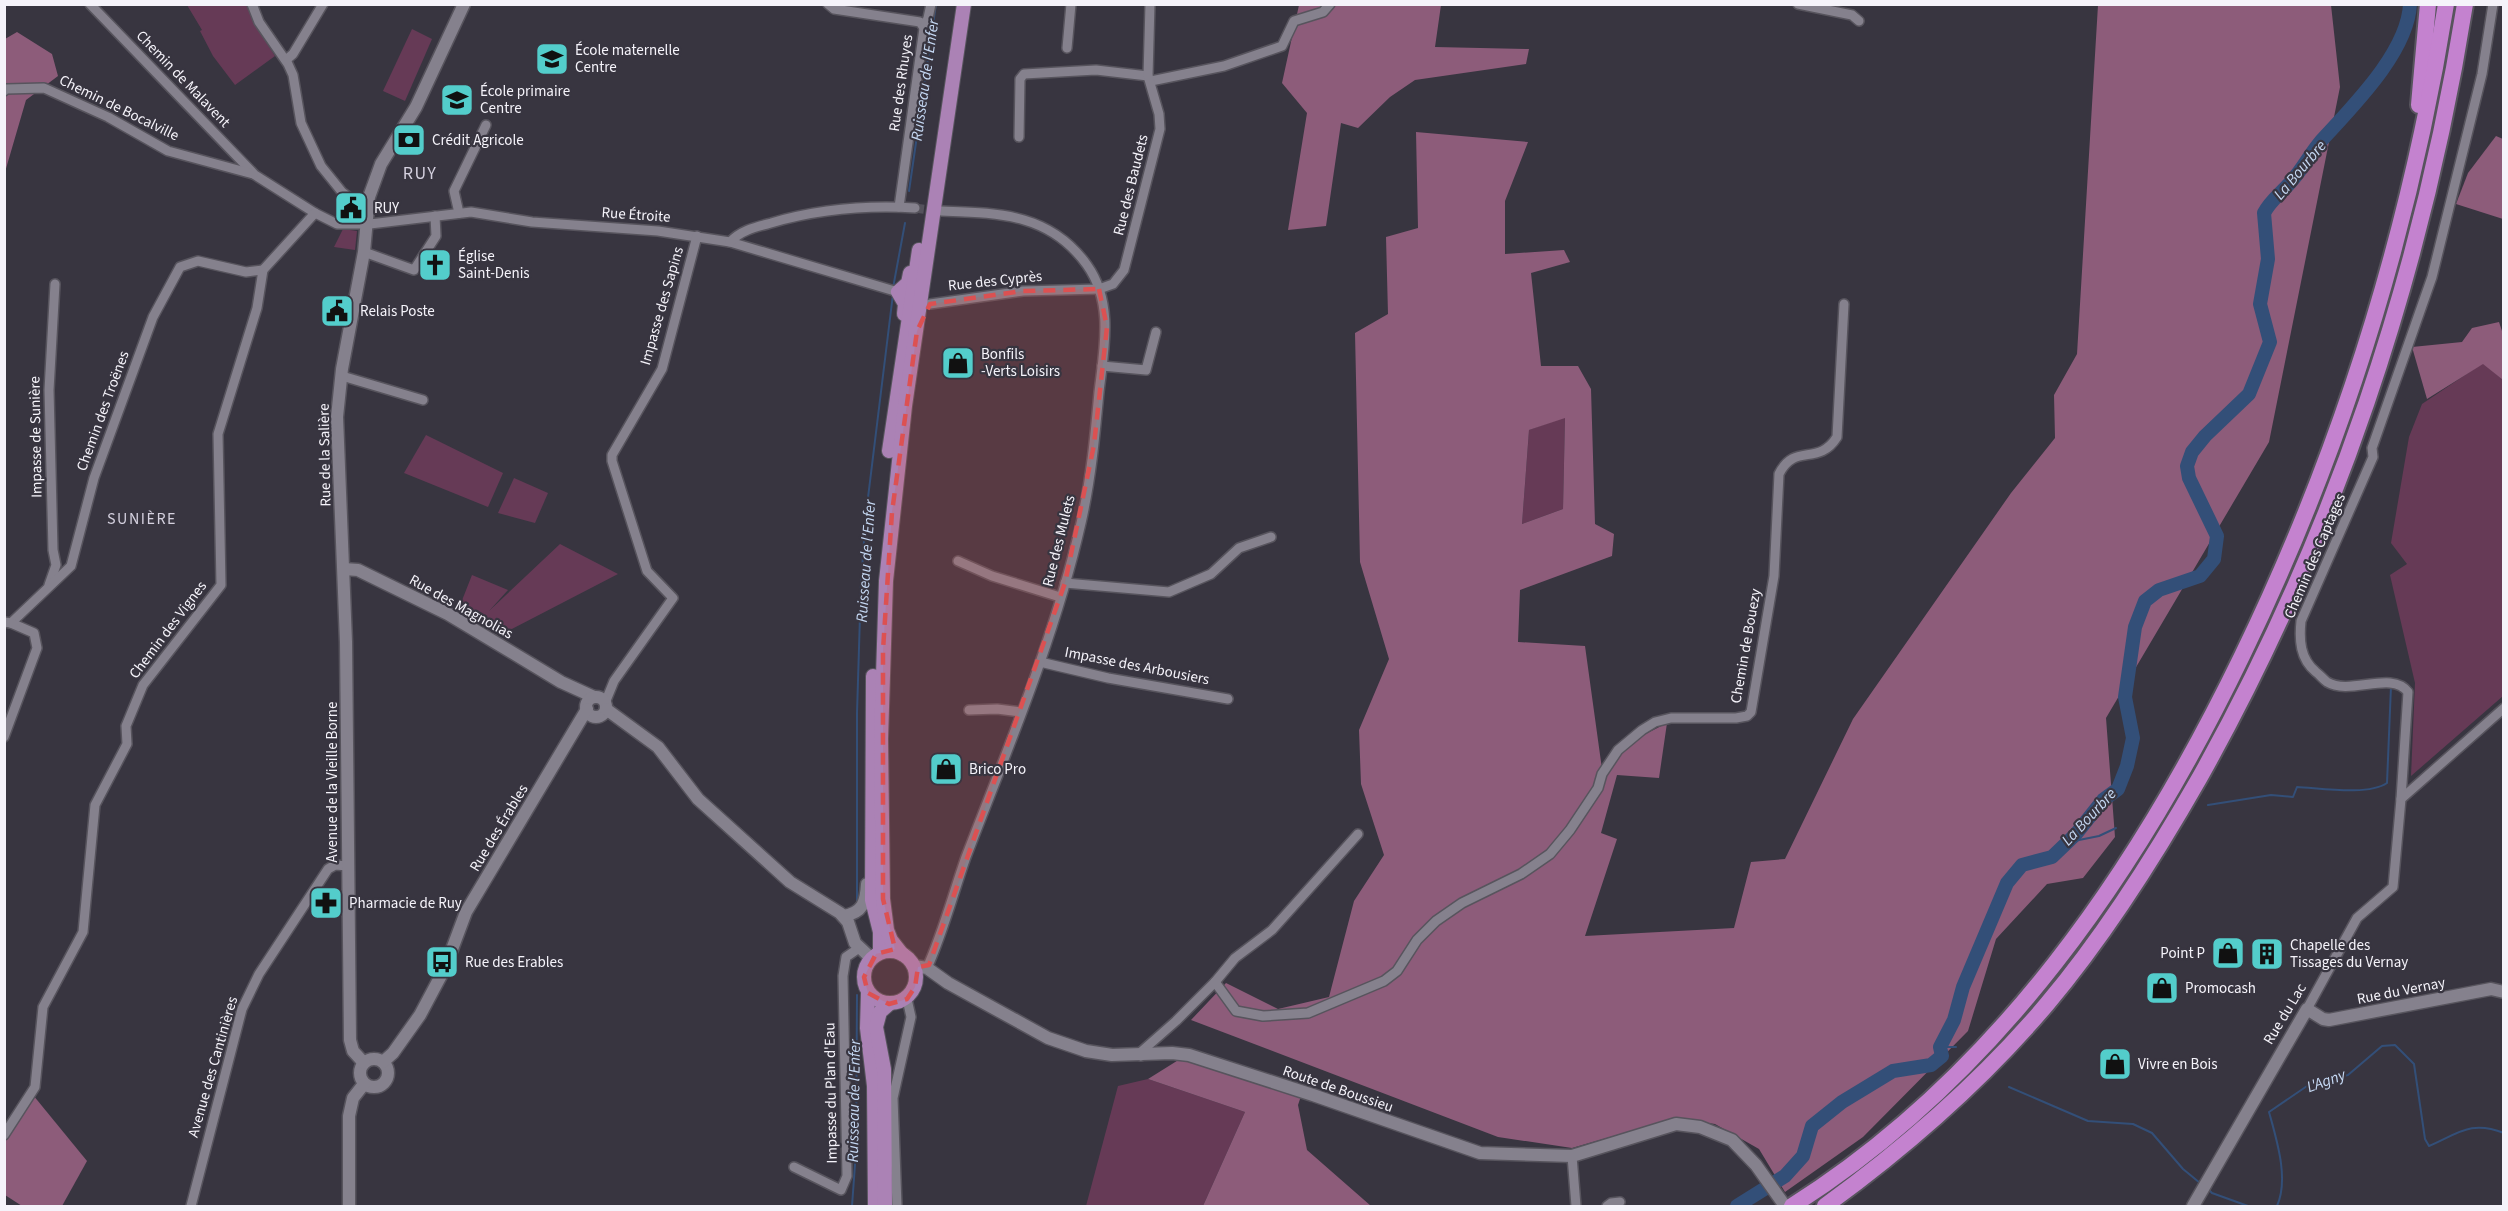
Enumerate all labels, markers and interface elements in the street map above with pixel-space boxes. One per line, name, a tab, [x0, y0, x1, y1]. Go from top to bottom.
water label: Ruisseau de l'Enfer	[906, 16, 945, 142]
street label: Chemin de Malavent	[131, 26, 235, 132]
street label: Rue des Rhuyes	[884, 33, 918, 133]
place label: École maternelle Centre	[575, 40, 680, 78]
school or university icon: École maternelle Centre	[534, 41, 570, 77]
street label: Chemin de Bocalville	[55, 70, 183, 146]
place label: École primaire Centre	[480, 81, 570, 119]
school or university icon: École primaire Centre	[439, 82, 475, 118]
bank icon: Crédit Agricole	[391, 122, 427, 158]
place label: Crédit Agricole	[432, 130, 524, 151]
street label: Rue des Baudets	[1108, 132, 1154, 238]
water label: La Bourbre	[2269, 135, 2332, 205]
district label: RUY	[403, 161, 437, 186]
public building icon: RUY	[333, 190, 369, 226]
place label: RUY	[374, 198, 400, 219]
street label: Rue Étroite	[601, 202, 671, 228]
street label: Impasse des Sapins	[635, 244, 689, 368]
place label: Église Saint-Denis	[458, 246, 530, 284]
church icon: Église Saint-Denis	[417, 247, 453, 283]
street label: Rue des Cyprès	[947, 266, 1043, 296]
public building icon: Relais Poste	[319, 293, 355, 329]
place label: Relais Poste	[360, 301, 435, 322]
place label: Bonfils -Verts Loisirs	[981, 344, 1060, 382]
shop icon: Bonfils -Verts Loisirs	[940, 345, 976, 381]
street label: Chemin des Troënes	[72, 348, 134, 474]
street label: Impasse de Sunière	[24, 376, 48, 498]
street label: Rue de la Salière	[314, 403, 336, 507]
street label: Chemin des Captages	[2279, 490, 2351, 622]
street label: Rue des Mulets	[1037, 493, 1081, 589]
water label: Ruisseau de l'Enfer	[851, 497, 881, 623]
district label: SUNIÈRE	[107, 508, 177, 530]
street label: Rue des Magnolias	[405, 570, 517, 644]
street label: Chemin des Vignes	[124, 577, 212, 683]
street label: Chemin de Bouezy	[1726, 587, 1766, 705]
street label: Impasse des Arbousiers	[1063, 642, 1211, 690]
street label: Avenue de la Vieille Borne	[322, 702, 343, 862]
shop icon: Brico Pro	[928, 751, 964, 787]
place label: Brico Pro	[969, 759, 1026, 780]
street label: Rue des Érables	[465, 780, 533, 876]
water label: La Bourbre	[2057, 783, 2122, 851]
pharmacy icon: Pharmacie de Ruy	[308, 885, 344, 921]
place label: Pharmacie de Ruy	[349, 893, 462, 914]
shop icon: Point P	[2210, 935, 2246, 971]
place label: Chapelle des Tissages du Vernay	[2290, 935, 2408, 973]
building icon: Chapelle des Tissages du Vernay	[2249, 936, 2285, 972]
place label: Point P	[2160, 943, 2205, 964]
bus stop icon: Rue des Erables	[424, 944, 460, 980]
place label: Rue des Erables	[465, 952, 563, 973]
shop icon: Promocash	[2144, 970, 2180, 1006]
street label: Rue du Vernay	[2355, 972, 2447, 1010]
place label: Promocash	[2185, 978, 2256, 999]
street label: Rue du Lac	[2258, 979, 2312, 1049]
street label: Avenue des Cantinières	[183, 994, 243, 1140]
street label: Impasse du Plan d'Eau	[819, 1022, 843, 1164]
water label: Ruisseau de l'Enfer	[842, 1038, 866, 1163]
shop icon: Vivre en Bois	[2097, 1046, 2133, 1082]
place label: Vivre en Bois	[2138, 1054, 2218, 1075]
street label: Route de Boussieu	[1280, 1060, 1396, 1118]
water label: L'Agny	[2303, 1064, 2349, 1098]

